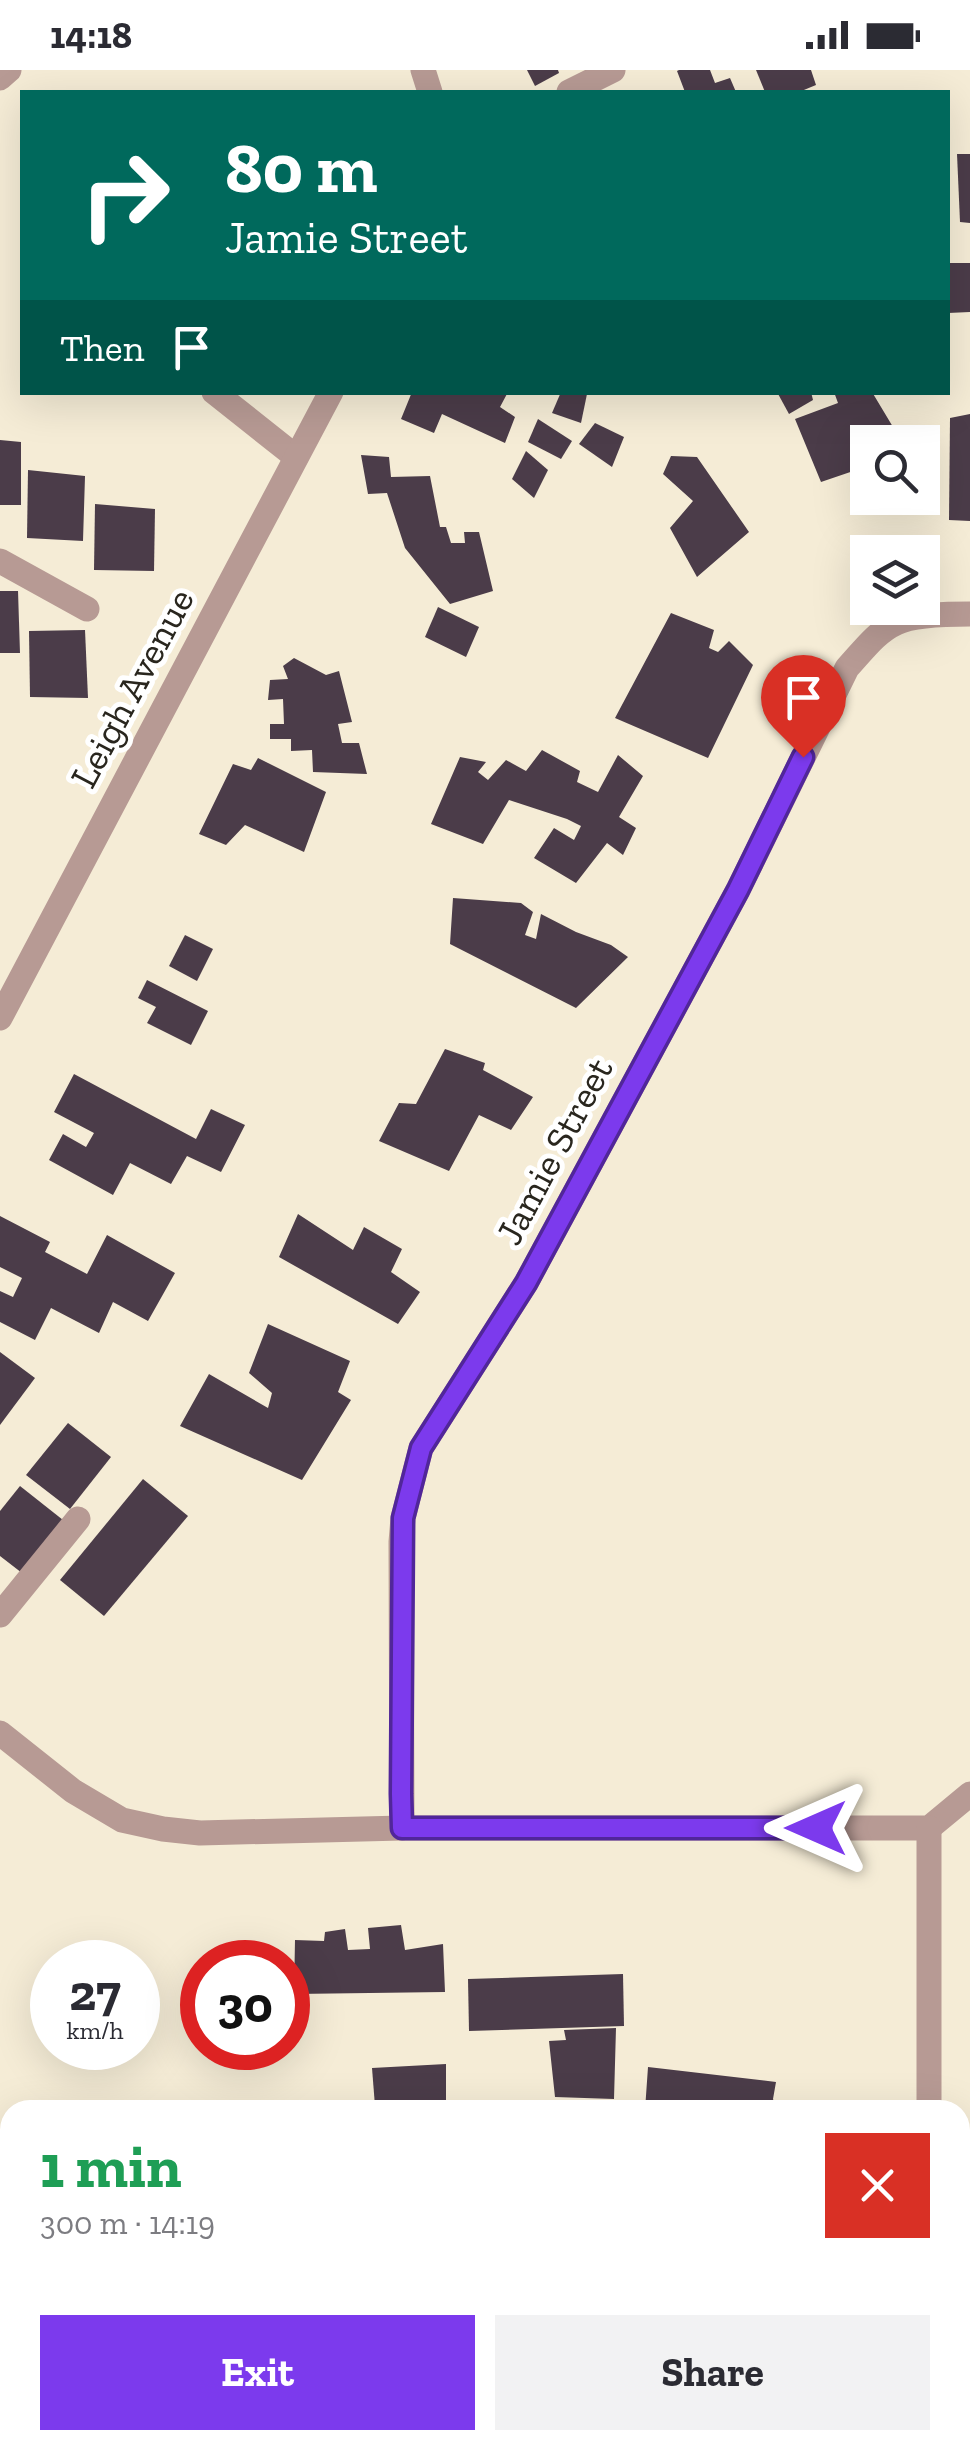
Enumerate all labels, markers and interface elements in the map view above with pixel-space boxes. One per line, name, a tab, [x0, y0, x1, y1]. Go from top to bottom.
text: 14:18	[50, 12, 132, 58]
text: 80 m	[225, 126, 377, 210]
icon: right	[60, 130, 190, 260]
text: Jamie Street	[225, 211, 467, 265]
icon: arrive	[164, 320, 219, 375]
text: Then	[60, 325, 144, 371]
map controls	[850, 425, 940, 625]
button: search	[850, 425, 940, 515]
button: layers	[850, 535, 940, 625]
street label: Leigh Avenue	[60, 581, 204, 795]
pin	[761, 655, 846, 758]
icon: arrive	[776, 670, 831, 725]
street label: Jamie Street	[486, 1050, 622, 1252]
position arrow	[764, 1776, 868, 1880]
speed limit sign: 30	[180, 1940, 310, 2070]
text: 27	[69, 1963, 121, 2023]
text: km/h	[66, 2015, 124, 2045]
text: 1 min	[40, 2130, 182, 2202]
button: close	[825, 2133, 930, 2238]
text: 300 m · 14:19	[40, 2204, 215, 2242]
button: Exit	[40, 2315, 475, 2430]
button: Share	[495, 2315, 930, 2430]

